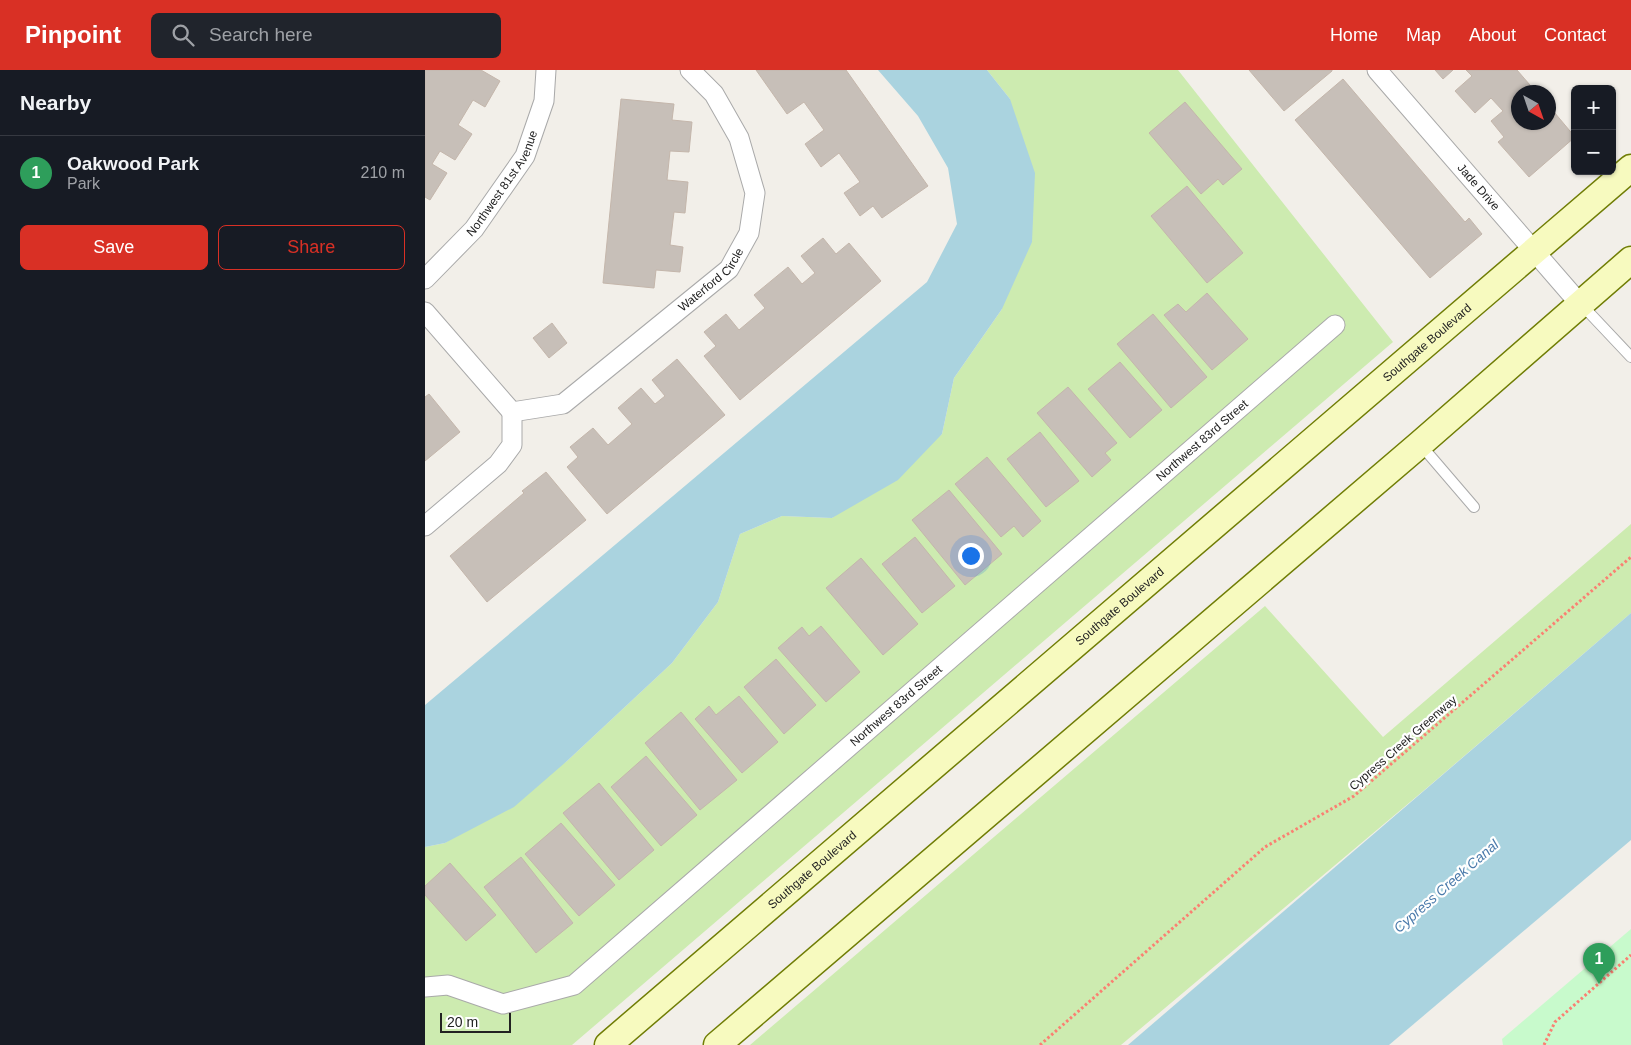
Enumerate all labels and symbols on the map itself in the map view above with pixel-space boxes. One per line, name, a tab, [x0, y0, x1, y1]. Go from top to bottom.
north arrow	[1511, 85, 1556, 130]
street label: Northwest 81st Avenue	[464, 128, 540, 239]
street label: Jade Drive	[1454, 161, 1503, 214]
street label: Waterford Circle	[675, 245, 746, 314]
street label: Southgate Boulevard	[1380, 301, 1474, 385]
street label: Northwest 83rd Street	[1153, 396, 1251, 484]
your location	[958, 543, 984, 569]
street label: Southgate Boulevard	[1073, 564, 1167, 648]
street label: Northwest 83rd Street	[847, 662, 945, 749]
street label: Cypress Creek Greenway	[1347, 693, 1459, 793]
street label: Southgate Boulevard	[765, 828, 859, 912]
water label: Cypress Creek Canal	[1391, 836, 1502, 936]
pin: 1	[1583, 943, 1615, 984]
scale bar	[440, 1010, 511, 1033]

